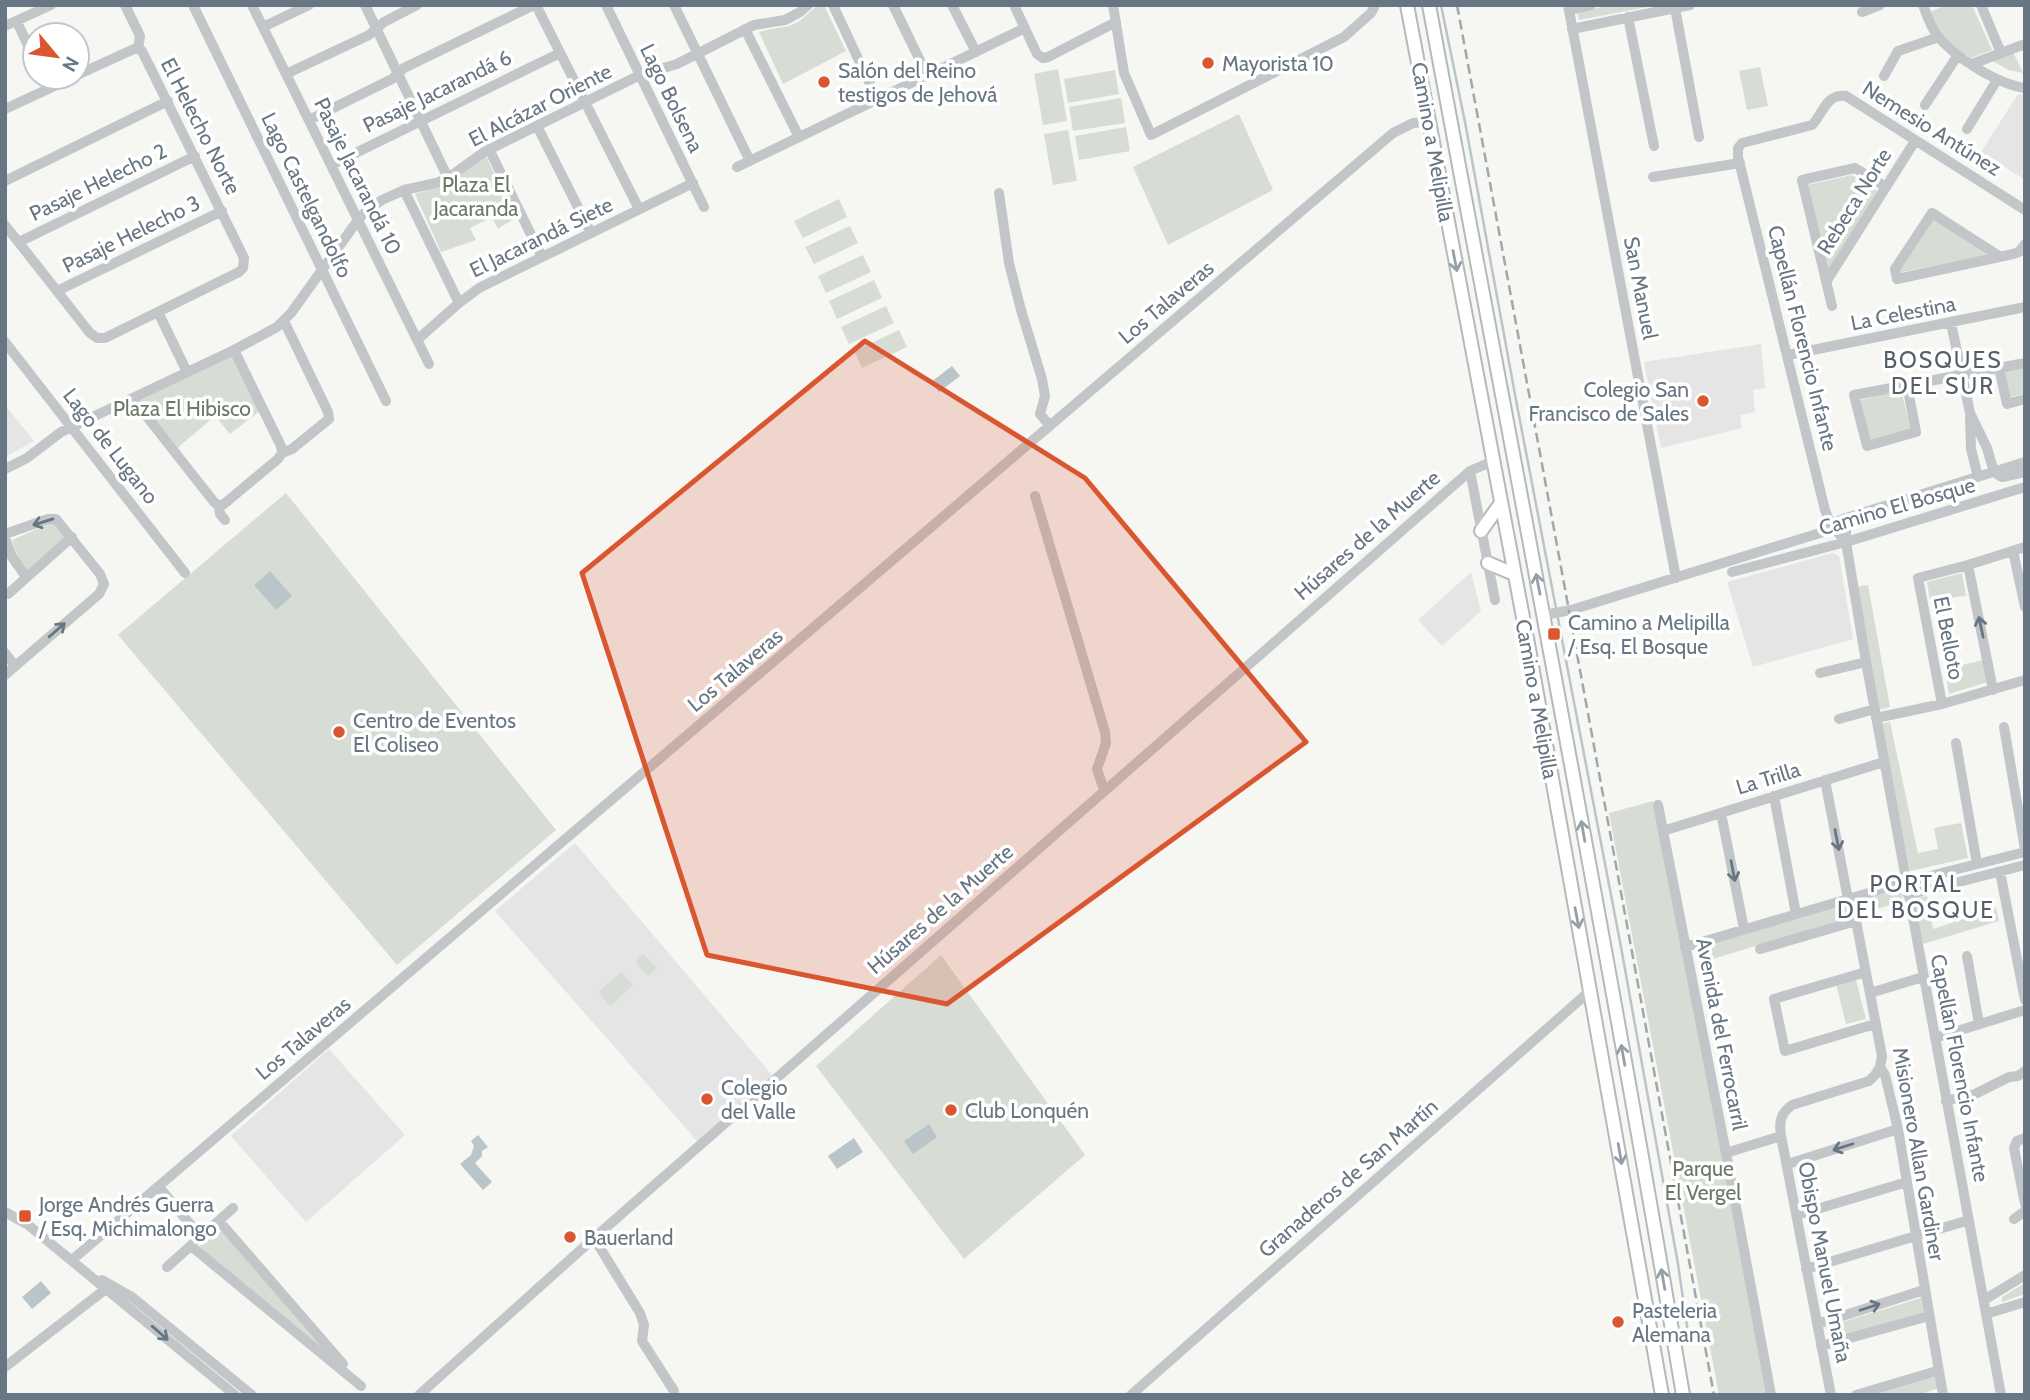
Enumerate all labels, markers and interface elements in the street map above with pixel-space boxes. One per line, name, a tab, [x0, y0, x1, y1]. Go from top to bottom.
north arrow	[21, 21, 91, 91]
street label: Lago Bolsena	[635, 40, 709, 156]
street label: Pasaje Jacarandá 6	[359, 44, 516, 139]
place label: Mayorista 10	[1222, 51, 1334, 76]
text: N	[57, 53, 84, 75]
street label: El Helecho Norte	[156, 54, 246, 199]
marker: Mayorista 10	[1200, 55, 1216, 71]
street label: El Alcázar Oriente	[464, 58, 616, 152]
place label: Salón del Reino testigos de Jehová	[838, 58, 997, 107]
street label: Camino a Melipilla	[1407, 60, 1459, 224]
marker: Salón del Reino testigos de Jehová	[816, 74, 832, 90]
street label: Nemesio Antúnez	[1858, 75, 2006, 181]
street label: Pasaje Jacarandá 10	[308, 93, 407, 259]
street label: Lago Castelgandolfo	[256, 108, 358, 282]
street label: Pasaje Helecho 2	[25, 138, 171, 227]
street label: Rebeca Norte	[1812, 143, 1897, 259]
park label: Plaza El Jacaranda	[433, 172, 518, 221]
street label: Pasaje Helecho 3	[58, 190, 204, 279]
street label: El Jacarandá Siete	[465, 191, 617, 282]
street label: Capellán Florencio Infante	[1763, 223, 1843, 454]
street label: San Manuel	[1619, 234, 1663, 342]
one-way arrow	[1448, 249, 1462, 272]
street label: Los Talaveras	[1113, 255, 1219, 349]
street label: La Celestina	[1848, 291, 1958, 335]
district label: BOSQUES DEL SUR	[1883, 346, 2003, 400]
place label: Colegio San Francisco de Sales	[1529, 377, 1689, 426]
street label: Lago de Lugano	[58, 383, 164, 509]
marker: Colegio San Francisco de Sales	[1695, 393, 1711, 409]
park label: Plaza El Hibisco	[113, 396, 251, 421]
street label: Húsares de la Muerte	[1289, 465, 1445, 605]
street label: Camino El Bosque	[1816, 472, 1978, 540]
one-way arrow	[32, 517, 54, 530]
one-way arrow	[1530, 573, 1544, 595]
street label: El Belloto	[1929, 594, 1969, 682]
place label: Camino a Melipilla / Esq. El Bosque	[1567, 610, 1730, 659]
one-way arrow	[1973, 616, 1987, 639]
street label: Camino a Melipilla	[1511, 617, 1563, 781]
one-way arrow	[48, 622, 66, 638]
street label: Los Talaveras	[682, 623, 788, 717]
marker: Camino a Melipilla / Esq. El Bosque	[1546, 626, 1562, 642]
place label: Centro de Eventos El Coliseo	[353, 708, 516, 757]
marker: Centro de Eventos El Coliseo	[331, 724, 347, 740]
street label: La Trilla	[1733, 756, 1803, 800]
one-way arrow	[1576, 820, 1589, 843]
one-way arrow	[1830, 828, 1844, 851]
street label: Húsares de la Muerte	[862, 839, 1018, 979]
one-way arrow	[1726, 859, 1740, 882]
district label: PORTAL DEL BOSQUE	[1837, 870, 1995, 924]
one-way arrow	[1571, 906, 1585, 929]
street label: Avenida del Ferrocarril	[1691, 936, 1753, 1132]
street label: Capellán Florencio Infante	[1926, 952, 1994, 1184]
street label: Los Talaveras	[250, 991, 356, 1085]
one-way arrow	[1616, 1044, 1629, 1067]
street label: Misionero Allan Gardiner	[1888, 1045, 1950, 1263]
place label: Colegio del Valle	[721, 1075, 796, 1124]
marker: Colegio del Valle	[699, 1091, 715, 1107]
street label: Granaderos de San Martín	[1253, 1093, 1443, 1263]
place label: Club Lonquén	[965, 1098, 1089, 1123]
marker: Club Lonquén	[943, 1102, 959, 1118]
one-way arrow	[1832, 1141, 1854, 1154]
one-way arrow	[1614, 1142, 1627, 1165]
park label: Parque El Vergel	[1665, 1156, 1741, 1205]
street label: Obispo Manuel Umaña	[1793, 1159, 1857, 1365]
place label: Jorge Andrés Guerra / Esq. Michimalongo	[38, 1192, 217, 1241]
marker: Jorge Andrés Guerra / Esq. Michimalongo	[17, 1208, 33, 1224]
place label: Bauerland	[584, 1225, 673, 1250]
marker: Bauerland	[562, 1229, 578, 1245]
one-way arrow	[1656, 1268, 1670, 1291]
place label: Pasteleria Alemana	[1632, 1298, 1717, 1347]
one-way arrow	[1859, 1300, 1881, 1312]
marker: Pasteleria Alemana	[1610, 1314, 1626, 1330]
one-way arrow	[150, 1325, 168, 1341]

